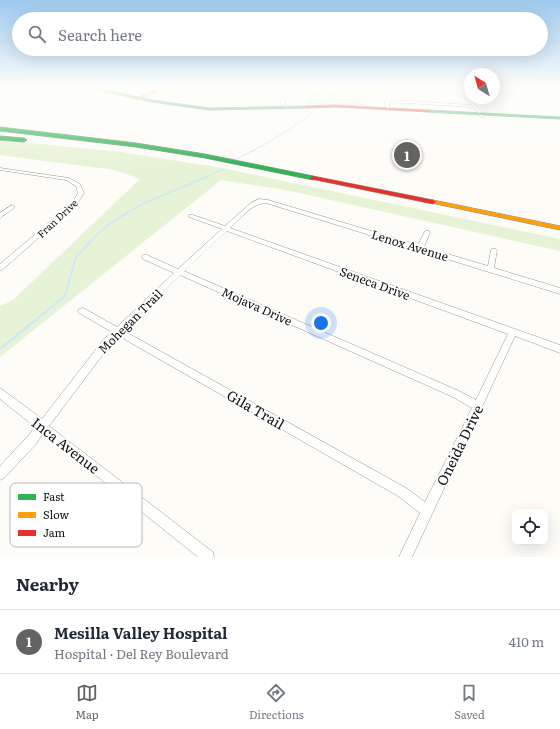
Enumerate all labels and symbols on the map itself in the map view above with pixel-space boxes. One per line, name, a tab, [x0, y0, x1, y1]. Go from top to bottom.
north arrow	[464, 68, 500, 104]
pin: 1	[394, 140, 420, 170]
street label: Fran Drive	[33, 195, 81, 241]
street label: Lenox Avenue	[369, 225, 451, 265]
street label: Seneca Drive	[337, 262, 413, 304]
street label: Mojava Drive	[219, 282, 295, 330]
street label: Mohegan Trail	[94, 285, 166, 357]
your location	[311, 313, 331, 333]
street label: Gila Trail	[223, 384, 289, 434]
street label: Oneida Drive	[431, 401, 487, 489]
street label: Inca Avenue	[28, 412, 104, 478]
legend	[10, 483, 142, 547]
text: Fast	[43, 488, 65, 504]
text: Slow	[43, 506, 69, 522]
text: Jam	[43, 524, 66, 540]

